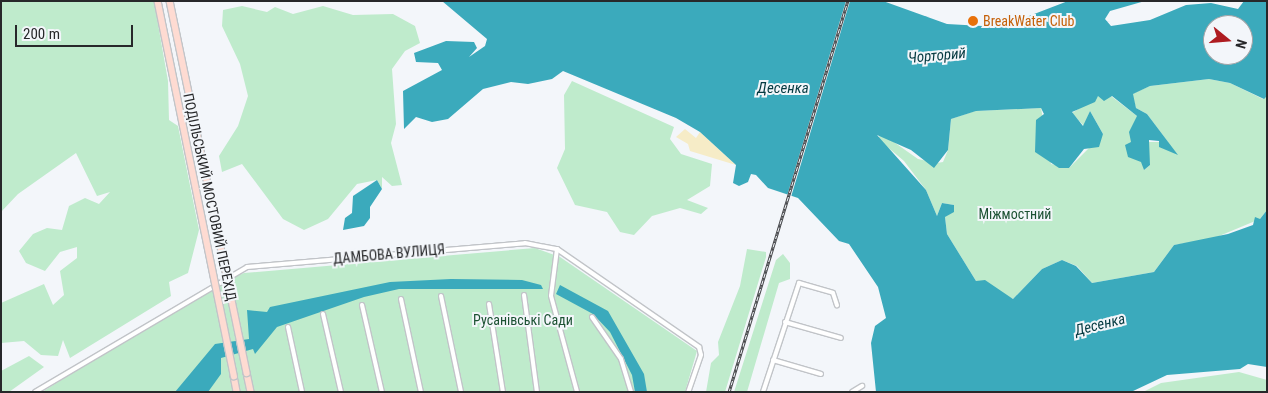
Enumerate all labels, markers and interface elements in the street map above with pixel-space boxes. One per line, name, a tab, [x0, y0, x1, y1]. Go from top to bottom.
place label: BreakWater Club	[983, 13, 1075, 29]
scale bar	[18, 15, 135, 47]
marker: BreakWater Club	[967, 15, 979, 27]
north arrow	[1203, 15, 1253, 65]
text: 200 m	[23, 25, 60, 43]
text: N	[1232, 38, 1250, 51]
water label: Чорторий	[907, 45, 967, 67]
water label: Десенка	[757, 80, 809, 98]
street label: ПОДІЛЬСЬКИЙ МОСТОВИЙ ПЕРЕХІД	[180, 92, 240, 302]
park label: Міжмостний	[979, 206, 1051, 222]
street label: ДАМБОВА ВУЛИЦЯ	[332, 241, 446, 267]
water label: Десенка	[1073, 310, 1127, 340]
park label: Русанівські Сади	[473, 312, 573, 328]

